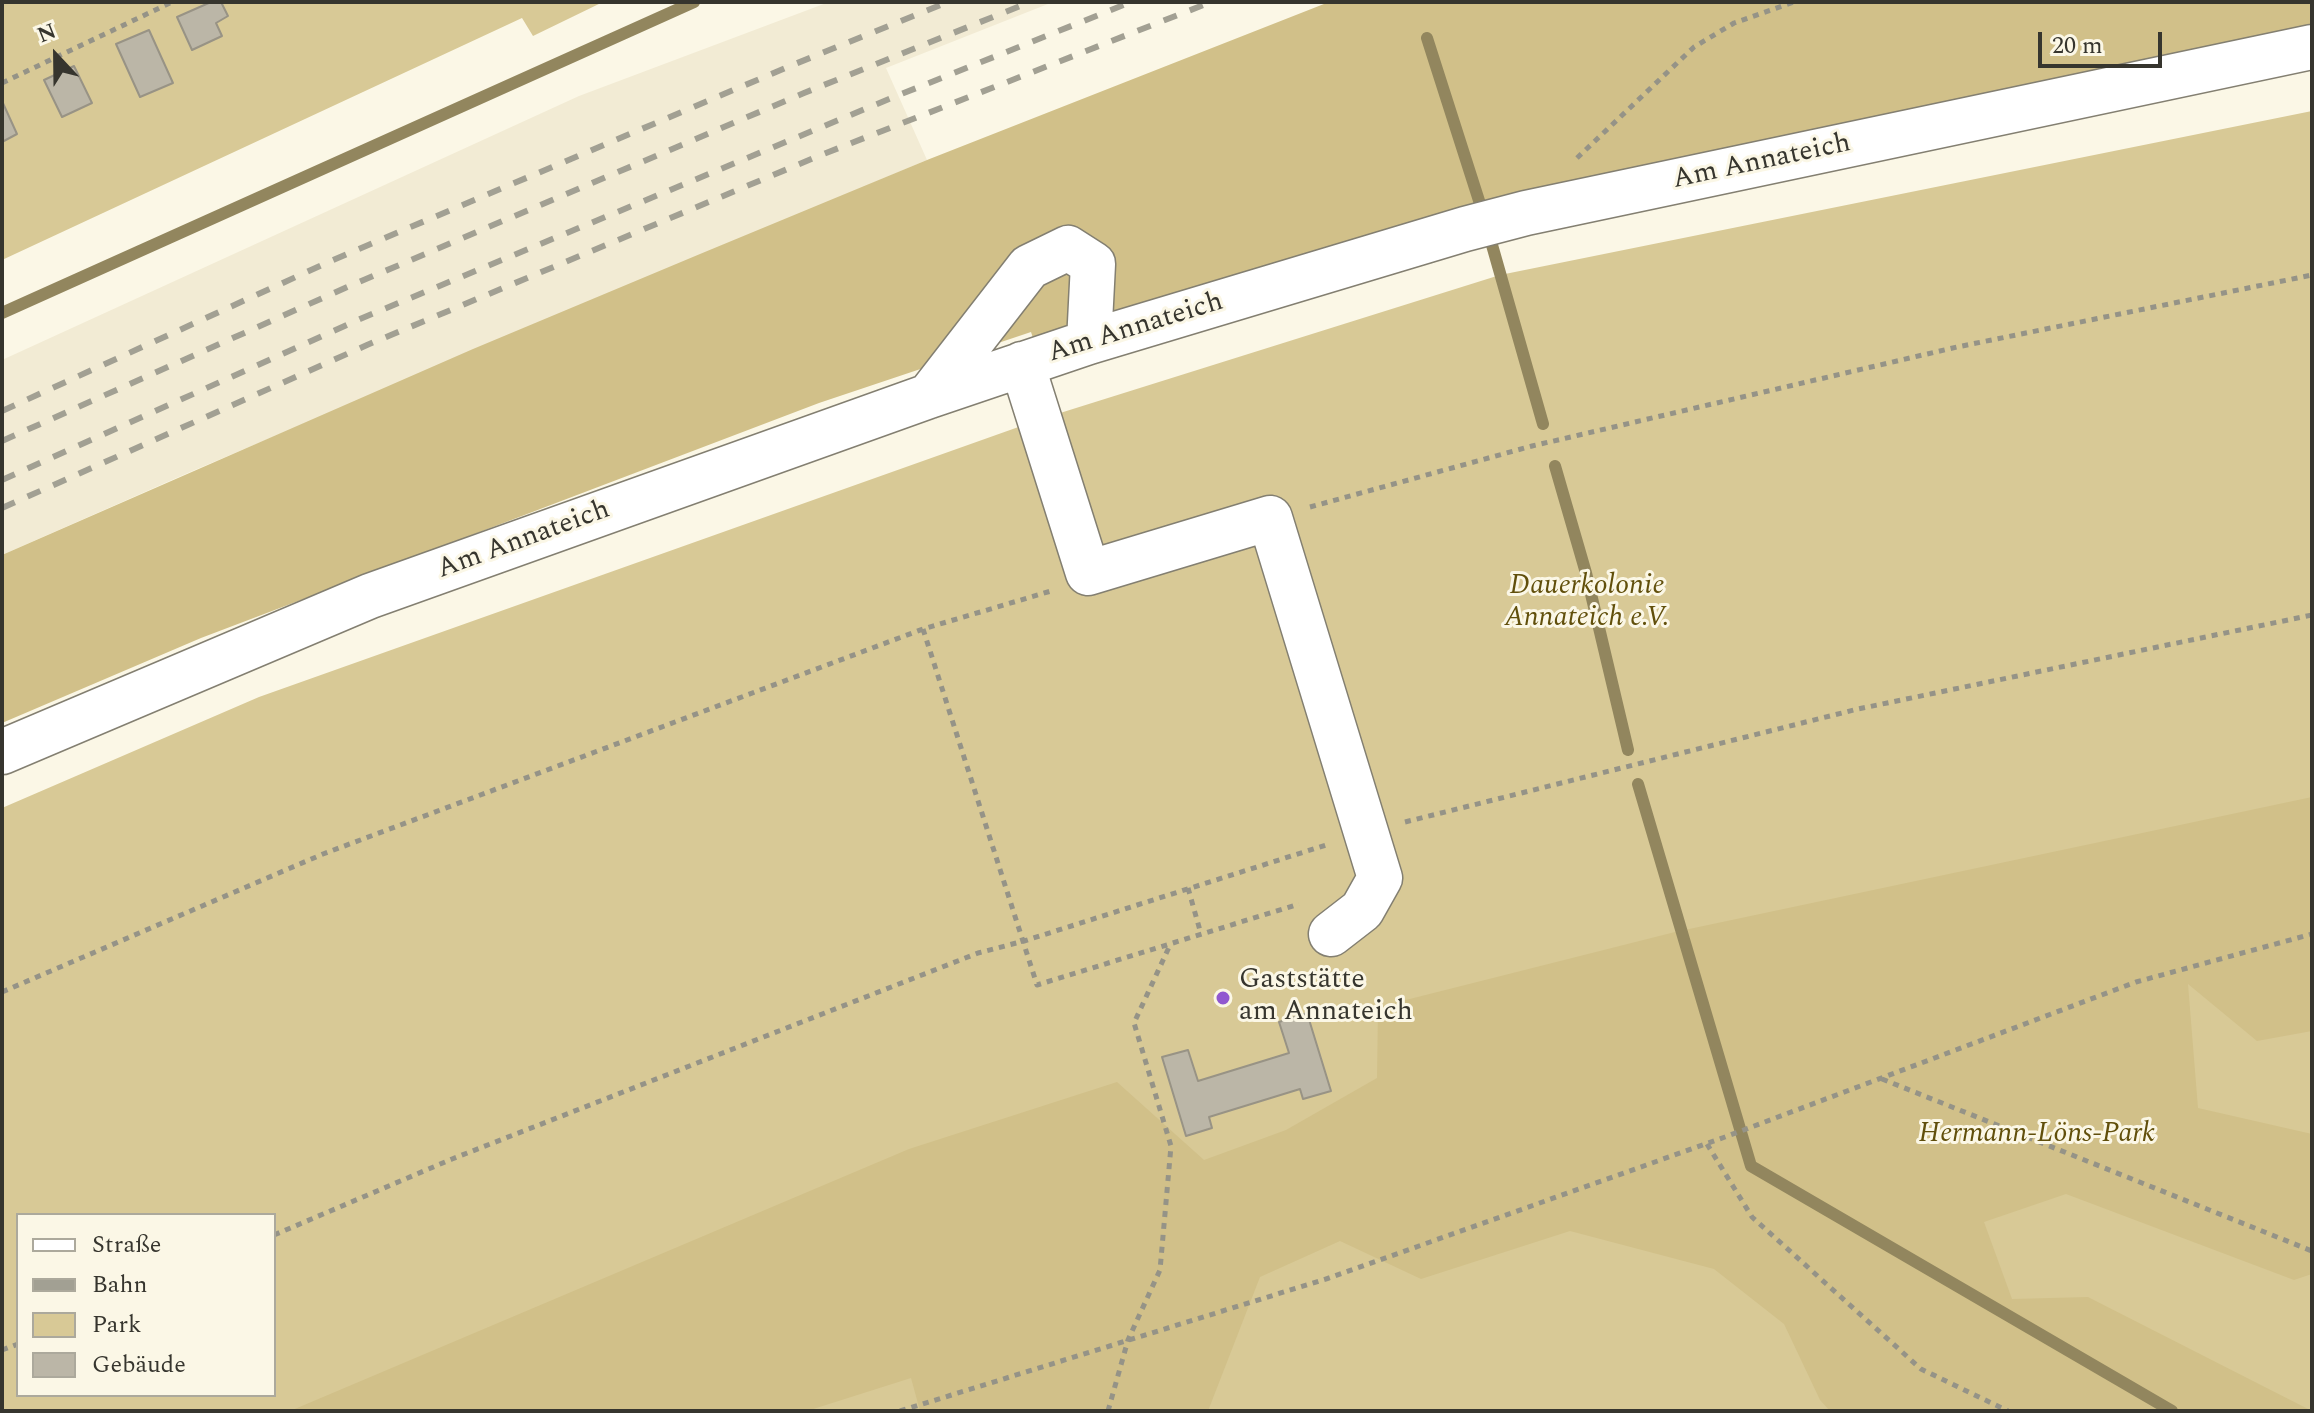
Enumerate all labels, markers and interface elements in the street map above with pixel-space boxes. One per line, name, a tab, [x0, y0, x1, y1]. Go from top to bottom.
text: N	[32, 15, 61, 52]
north arrow	[16, 16, 96, 96]
scale bar	[2042, 16, 2166, 66]
text: 20 m	[2052, 28, 2103, 64]
street label: Am Annateich	[1670, 128, 1854, 198]
street label: Am Annateich	[1044, 286, 1228, 372]
street label: Am Annateich	[433, 494, 615, 588]
park label: Dauerkolonie Annateich e.V.	[1505, 571, 1669, 637]
place label: Gaststätte am Annateich	[1239, 965, 1413, 1031]
marker: Gaststätte am Annateich	[1214, 989, 1232, 1007]
park label: Hermann-Löns-Park	[1919, 1119, 2155, 1153]
legend	[16, 1213, 276, 1397]
text: Straße	[92, 1227, 161, 1263]
text: Bahn	[92, 1267, 147, 1303]
text: Park	[92, 1307, 142, 1343]
text: Gebäude	[92, 1347, 186, 1383]

